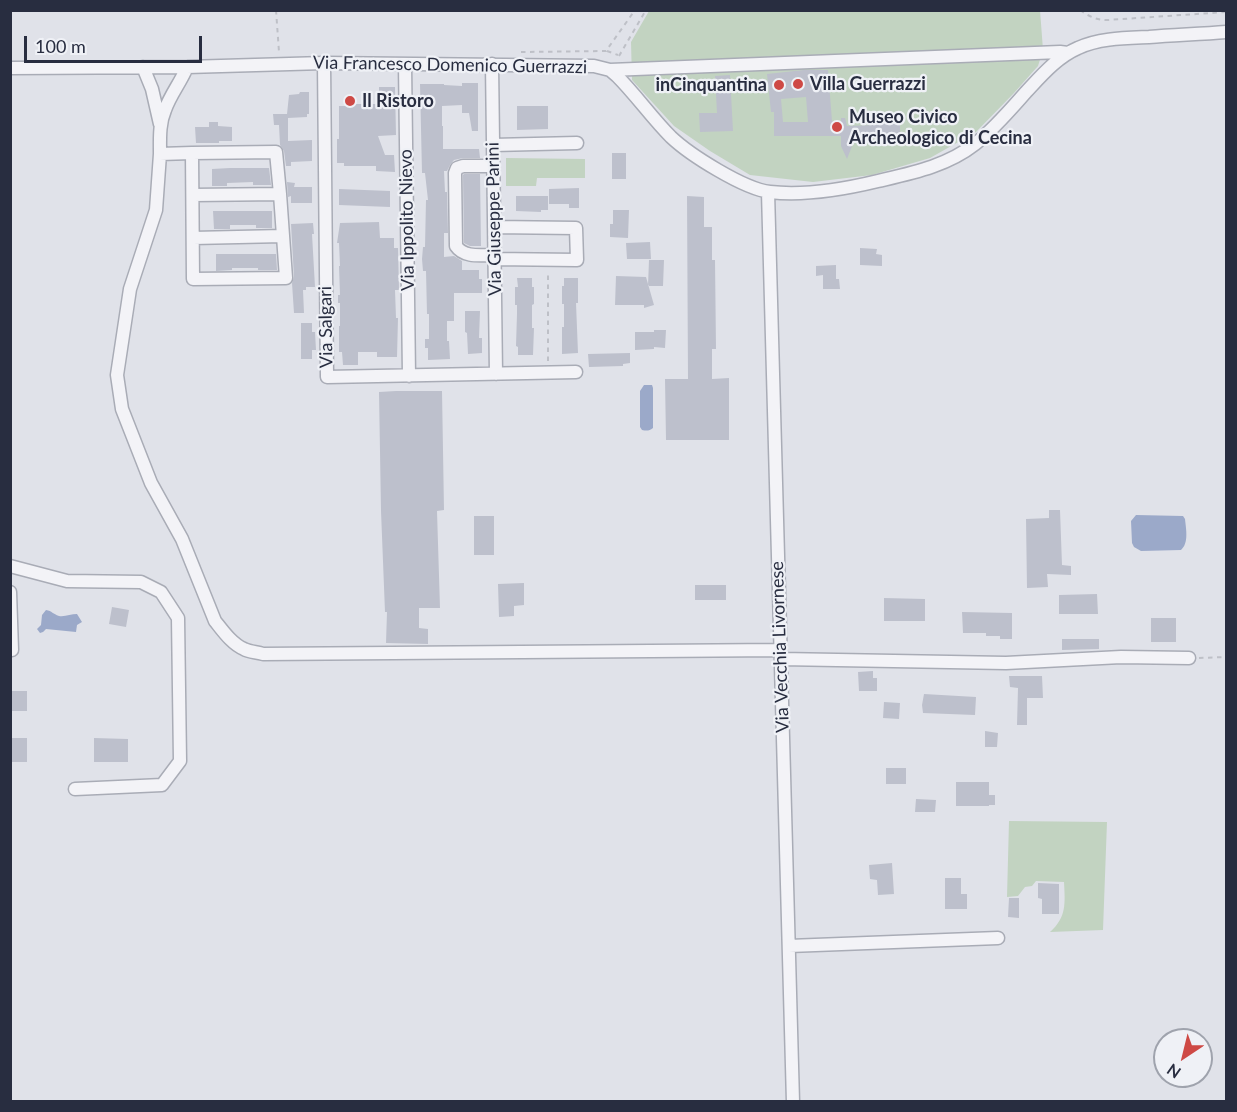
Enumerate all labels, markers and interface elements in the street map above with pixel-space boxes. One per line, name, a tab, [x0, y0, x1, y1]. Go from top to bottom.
scale bar	[27, 24, 206, 62]
text: 100 m	[35, 35, 86, 57]
street label: Via Francesco Domenico Guerrazzi	[313, 52, 587, 78]
place label: Villa Guerrazzi	[810, 73, 926, 95]
place label: inCinquantina	[655, 74, 767, 96]
marker: Villa Guerrazzi	[791, 77, 805, 91]
marker: inCinquantina	[772, 78, 786, 92]
place label: Il Ristoro	[362, 90, 434, 112]
marker: Il Ristoro	[343, 94, 357, 108]
place label: Museo Civico Archeologico di Cecina	[849, 106, 1032, 148]
marker: Museo Civico Archeologico di Cecina	[830, 120, 844, 134]
street label: Via Giuseppe Parini	[482, 142, 506, 296]
street label: Via Ippolito Nievo	[395, 149, 419, 291]
street label: Via Salgari	[314, 286, 338, 368]
street label: Via Vecchia Livornese	[766, 561, 794, 733]
north arrow	[1153, 1028, 1213, 1088]
text: N	[1163, 1060, 1184, 1083]

